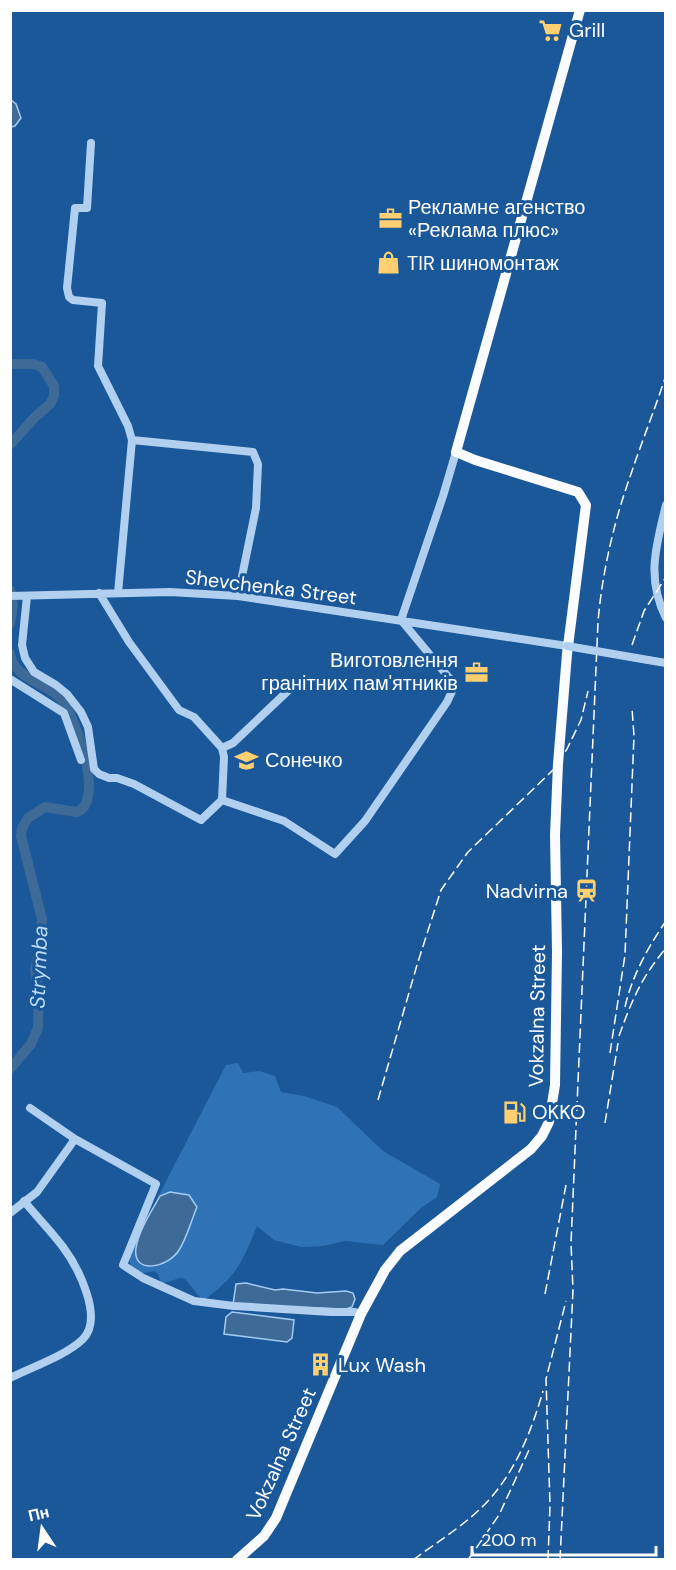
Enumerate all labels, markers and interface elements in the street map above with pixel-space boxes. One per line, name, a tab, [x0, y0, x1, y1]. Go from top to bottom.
supermarket icon: Grill	[538, 17, 564, 43]
place label: Grill	[569, 17, 605, 43]
place label: Рекламне агенство «Реклама плюс»	[408, 194, 585, 243]
office icon: Рекламне агенство «Реклама плюс»	[377, 205, 403, 231]
shop icon: TIR шиномонтаж	[376, 250, 402, 276]
place label: TIR шиномонтаж	[407, 250, 559, 276]
street label: Shevchenka Street	[184, 564, 358, 610]
place label: Виготовлення гранітних пам'ятників	[261, 647, 458, 696]
office icon: Виготовлення гранітних пам'ятників	[463, 659, 489, 685]
school or university icon: Сонечко	[234, 747, 260, 773]
place label: Сонечко	[265, 747, 343, 773]
place label: Nadvirna	[486, 878, 568, 904]
station icon: Nadvirna	[573, 878, 599, 904]
water label: Strymba	[24, 925, 54, 1009]
street label: Vokzalna Street	[523, 944, 551, 1088]
fuel station icon: OKKO	[501, 1099, 527, 1125]
place label: OKKO	[532, 1099, 586, 1125]
building icon: Lux Wash	[307, 1352, 333, 1378]
place label: Lux Wash	[338, 1352, 426, 1378]
street label: Vokzalna Street	[240, 1383, 322, 1525]
north arrow	[12, 1498, 72, 1558]
text: Пн	[26, 1501, 51, 1526]
scale bar	[472, 1519, 656, 1557]
text: 200 m	[481, 1528, 537, 1552]

